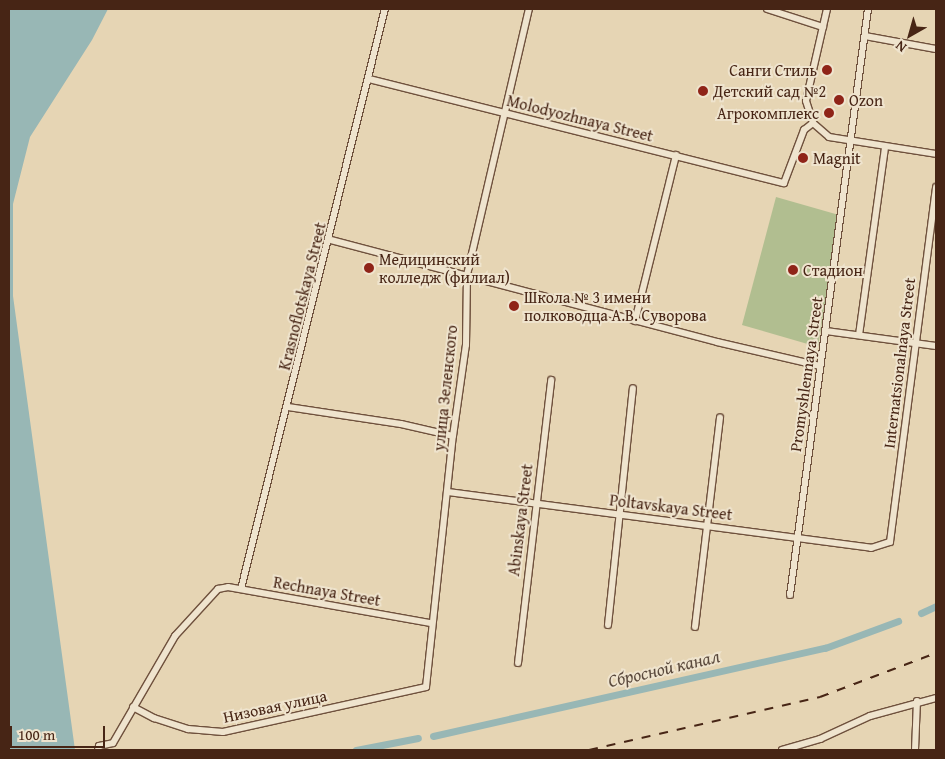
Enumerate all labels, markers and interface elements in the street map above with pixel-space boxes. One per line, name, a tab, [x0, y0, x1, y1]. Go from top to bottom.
north arrow	[885, 10, 935, 60]
text: N	[891, 36, 911, 58]
place label: Санги Стиль	[729, 60, 817, 80]
marker: Санги Стиль	[821, 64, 833, 76]
place label: Детский сад №2	[713, 81, 826, 101]
marker: Детский сад №2	[697, 85, 709, 97]
place label: Ozon	[849, 90, 883, 110]
street label: Molodyozhnaya Street	[505, 91, 655, 145]
marker: Ozon	[833, 94, 845, 106]
place label: Агрокомплекс	[717, 103, 819, 123]
marker: Агрокомплекс	[823, 107, 835, 119]
place label: Magnit	[813, 148, 861, 168]
marker: Magnit	[797, 152, 809, 164]
street label: Krasnoflotskaya Street	[274, 220, 330, 372]
place label: Медицинский колледж (филиал)	[379, 249, 510, 287]
place label: Стадион	[803, 260, 863, 280]
marker: Медицинский колледж (филиал)	[363, 262, 375, 274]
marker: Стадион	[787, 264, 799, 276]
street label: Internatsionalnaya Street	[879, 277, 919, 449]
place label: Школа № 3 имени полководца А.В. Суворова	[524, 287, 707, 325]
street label: Promyshlennaya Street	[786, 295, 826, 453]
marker: Школа № 3 имени полководца А.В. Суворова	[508, 300, 520, 312]
street label: улица Зеленского	[429, 324, 461, 452]
street label: Abinskaya Street	[504, 463, 536, 577]
street label: Poltavskaya Street	[609, 490, 733, 524]
street label: Rechnaya Street	[272, 572, 382, 610]
water label: Сбросной канал	[606, 646, 722, 692]
street label: Низовая улица	[221, 686, 329, 726]
scale bar	[12, 716, 108, 748]
text: 100 m	[18, 724, 55, 745]

